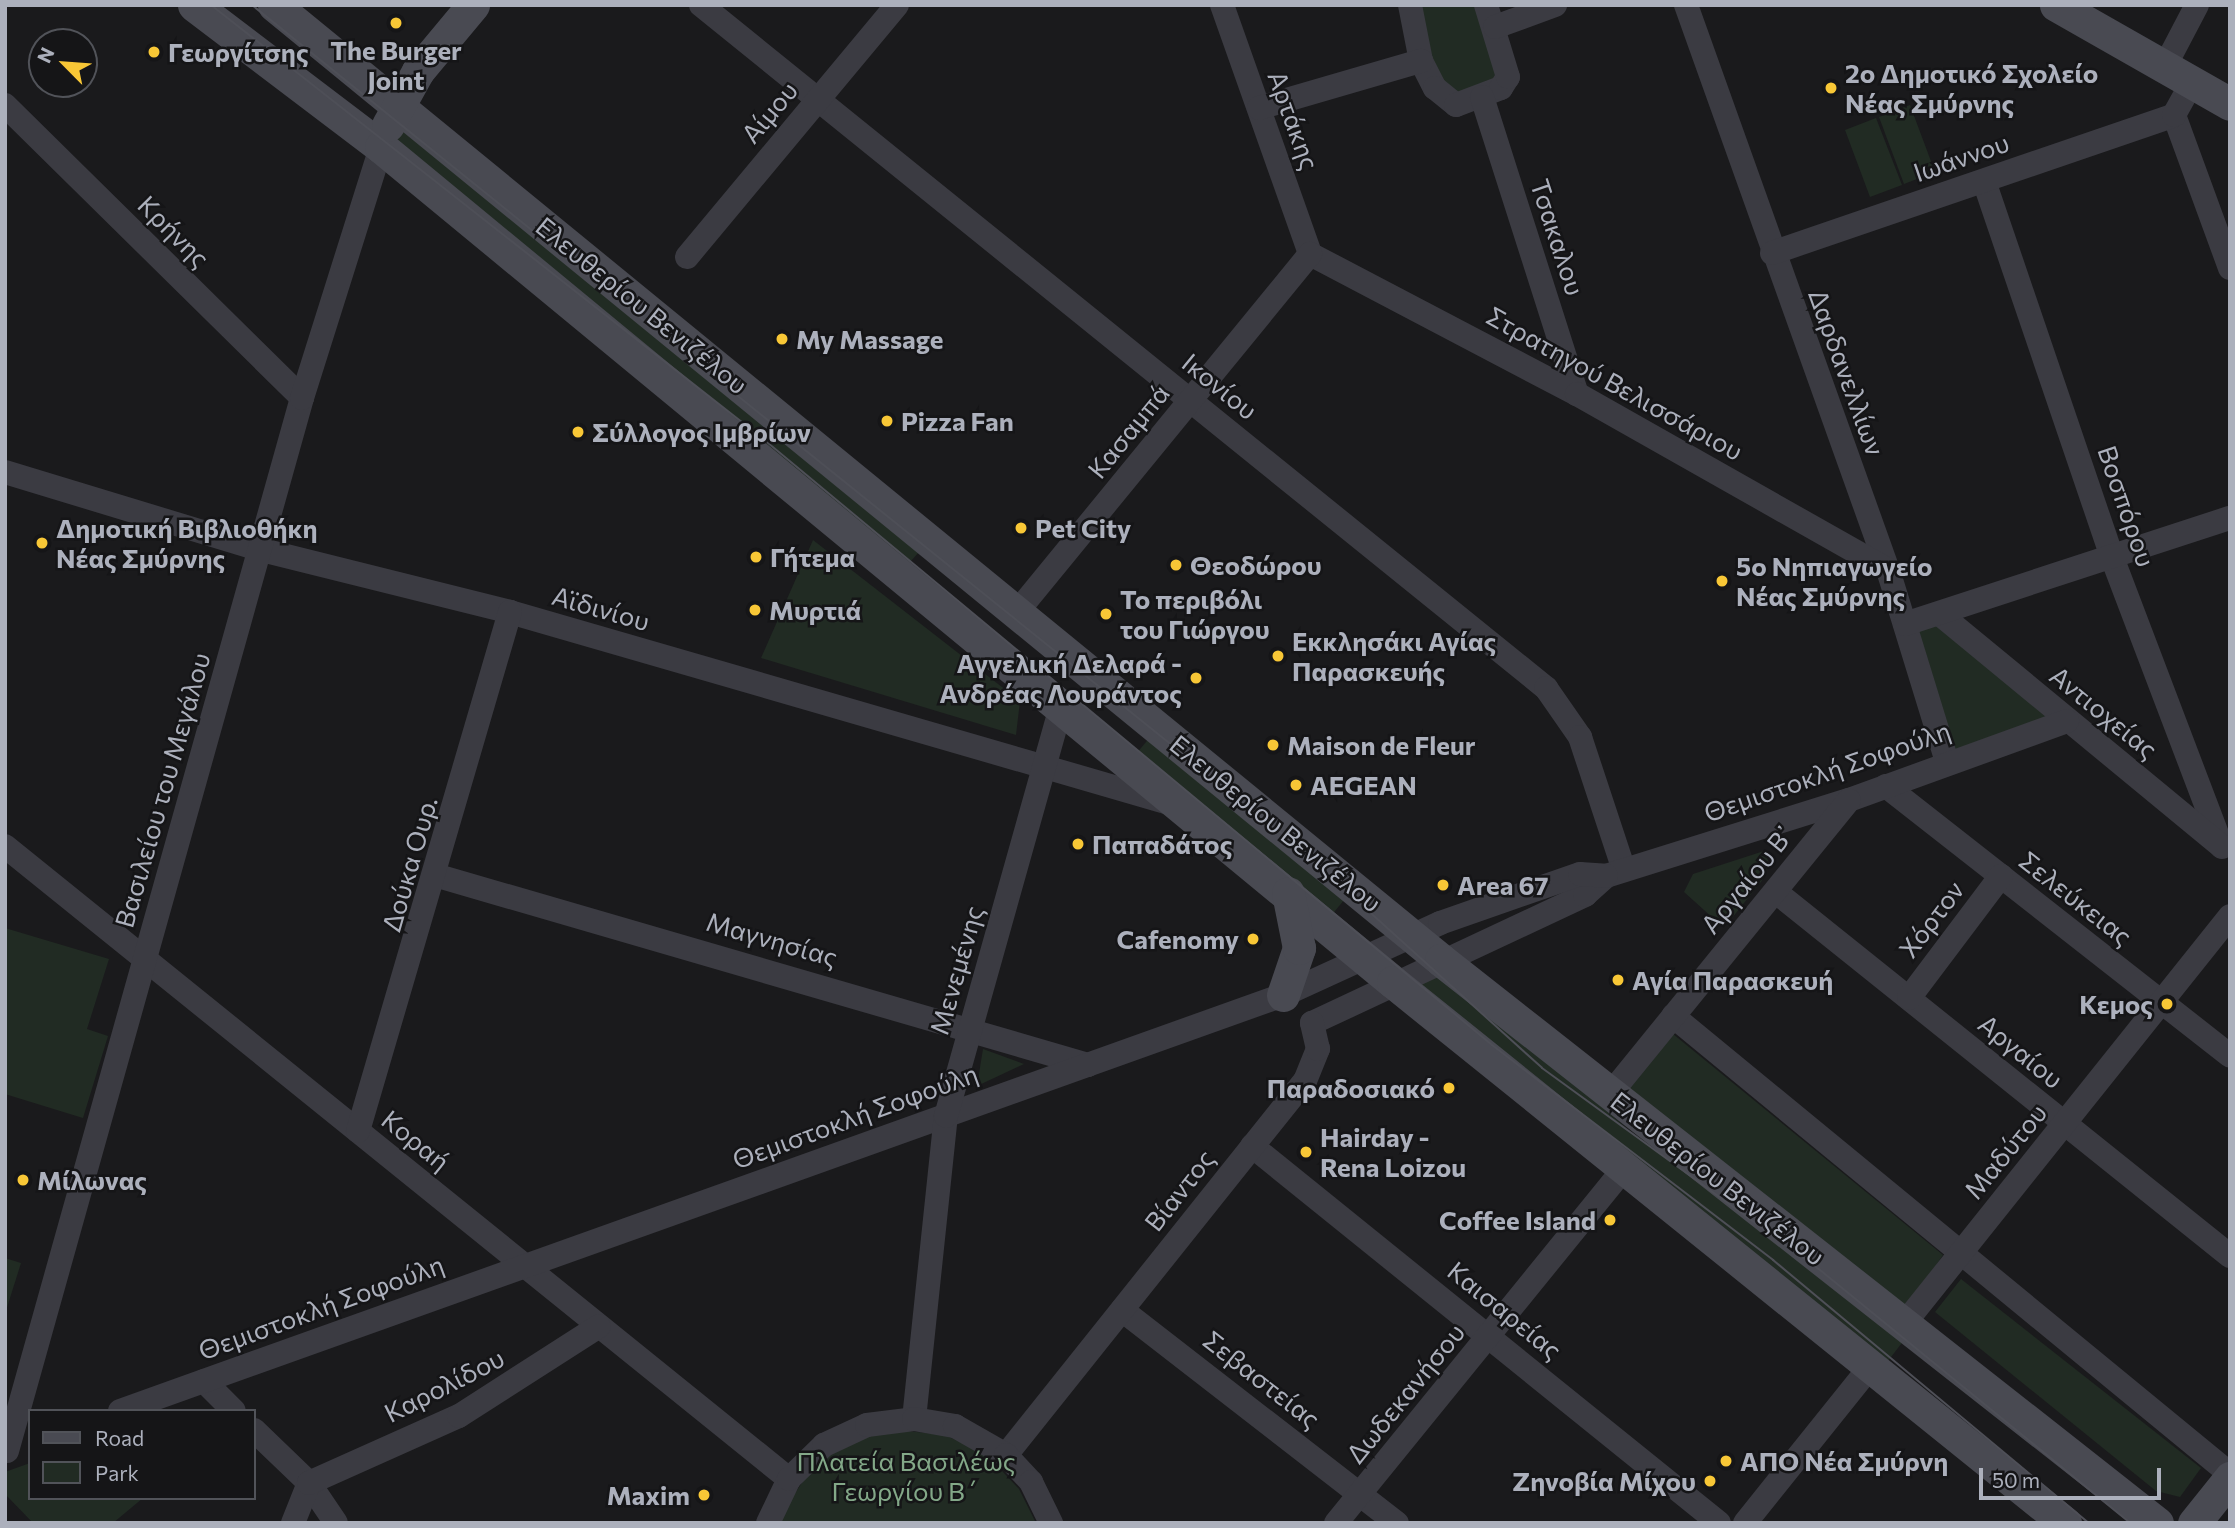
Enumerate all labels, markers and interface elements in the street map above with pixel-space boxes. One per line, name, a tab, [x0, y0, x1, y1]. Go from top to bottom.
marker: The Burger Joint	[388, 15, 404, 31]
north arrow	[28, 28, 98, 98]
place label: The Burger Joint	[330, 34, 462, 96]
place label: Γεωργίτσης	[168, 36, 309, 68]
text: N	[32, 43, 59, 66]
marker: Γεωργίτσης	[146, 44, 162, 60]
place label: 2ο Δημοτικό Σχολείο Νέας Σμύρνης	[1845, 57, 2098, 119]
street label: Αρτάκης	[1262, 66, 1326, 174]
street label: Αίμου	[734, 75, 804, 149]
marker: 2ο Δημοτικό Σχολείο Νέας Σμύρνης	[1823, 80, 1839, 96]
street label: Ιωάννου	[1909, 126, 2013, 188]
street label: Τσακαλου	[1525, 175, 1591, 299]
street label: Κρήνης	[132, 189, 216, 273]
street label: Ελευθερίου Βενιζέλου	[530, 210, 754, 400]
street label: Δαρδανελλίων	[1802, 285, 1892, 459]
street label: Στρατηγού Βελισσάριου	[1482, 300, 1748, 466]
place label: My Massage	[796, 323, 943, 355]
marker: My Massage	[774, 331, 790, 347]
street label: Ικονίου	[1176, 346, 1264, 426]
street label: Κασαμπά	[1081, 378, 1175, 484]
place label: Pizza Fan	[901, 405, 1014, 437]
marker: Pizza Fan	[879, 413, 895, 429]
place label: Σύλλογος Ιμβρίων	[592, 416, 811, 448]
marker: Σύλλογος Ιμβρίων	[570, 424, 586, 440]
street label: Βοσπόρου	[2092, 442, 2162, 570]
place label: Δημοτική Βιβλιοθήκη Νέας Σμύρνης	[56, 512, 318, 574]
place label: Pet City	[1035, 512, 1131, 544]
marker: Pet City	[1013, 520, 1029, 536]
marker: Δημοτική Βιβλιοθήκη Νέας Σμύρνης	[34, 535, 50, 551]
place label: Γήτεμα	[770, 541, 855, 573]
marker: Γήτεμα	[748, 549, 764, 565]
place label: Θεοδώρου	[1190, 549, 1322, 581]
place label: 5ο Νηπιαγωγείο Νέας Σμύρνης	[1736, 550, 1933, 612]
marker: Θεοδώρου	[1168, 557, 1184, 573]
marker: 5ο Νηπιαγωγείο Νέας Σμύρνης	[1714, 573, 1730, 589]
street label: Αϊδινίου	[549, 579, 653, 637]
place label: Το περιβόλι του Γιώργου	[1120, 583, 1270, 644]
place label: Μυρτιά	[769, 594, 861, 626]
marker: Μυρτιά	[747, 602, 763, 618]
marker: Το περιβόλι του Γιώργου	[1098, 606, 1114, 622]
place label: Εκκλησάκι Αγίας Παρασκευής	[1292, 625, 1496, 686]
place label: Αγγελική Δελαρά - Ανδρέας Λουράντος	[939, 647, 1182, 708]
marker: Εκκλησάκι Αγίας Παρασκευής	[1270, 648, 1286, 664]
street label: Βασιλείου του Μεγάλου	[108, 649, 216, 931]
street label: Αντιοχείας	[2044, 659, 2164, 765]
marker: Αγγελική Δελαρά - Ανδρέας Λουράντος	[1188, 670, 1204, 686]
street label: Θεμιστοκλή Σοφούλη	[1700, 714, 1954, 828]
street label: Ελευθερίου Βενιζέλου	[1164, 728, 1388, 918]
place label: Maison de Fleur	[1287, 729, 1476, 761]
marker: Maison de Fleur	[1265, 737, 1281, 753]
place label: AEGEAN	[1310, 769, 1417, 801]
marker: AEGEAN	[1288, 777, 1304, 793]
street label: Δούκα Ουρ.	[375, 793, 443, 935]
street label: Αργαίου Β᾽	[1694, 819, 1800, 939]
place label: Παπαδάτος	[1092, 828, 1232, 860]
marker: Παπαδάτος	[1070, 836, 1086, 852]
street label: Σελεύκειας	[2014, 844, 2138, 952]
place label: Area 67	[1457, 869, 1548, 901]
street label: Χόρτον	[1892, 875, 1970, 963]
marker: Area 67	[1435, 877, 1451, 893]
street label: Μενεμένης	[923, 902, 989, 1038]
street label: Μαγνησίας	[703, 905, 841, 973]
place label: Cafenomy	[1116, 923, 1239, 955]
marker: Cafenomy	[1245, 931, 1261, 947]
place label: Αγία Παρασκευή	[1632, 964, 1833, 996]
marker: Αγία Παρασκευή	[1610, 972, 1626, 988]
place label: Κεμος	[2079, 988, 2153, 1020]
marker: Κεμος	[2159, 996, 2175, 1012]
street label: Αργαίου	[1972, 1007, 2070, 1095]
street label: Θεμιστοκλή Σοφούλη	[728, 1057, 982, 1175]
place label: Παραδοσιακό	[1267, 1072, 1435, 1104]
marker: Παραδοσιακό	[1441, 1080, 1457, 1096]
street label: Ελευθερίου Βενιζέλου	[1605, 1085, 1831, 1271]
street label: Μαδύτου	[1957, 1097, 2053, 1205]
street label: Κοραή	[376, 1103, 456, 1177]
place label: Hairday - Rena Loizou	[1320, 1121, 1466, 1182]
street label: Βίαντος	[1138, 1143, 1220, 1237]
marker: Hairday - Rena Loizou	[1298, 1144, 1314, 1160]
place label: Μίλωνας	[37, 1164, 147, 1196]
marker: Μίλωνας	[15, 1172, 31, 1188]
place label: Coffee Island	[1439, 1204, 1596, 1236]
marker: Coffee Island	[1602, 1212, 1618, 1228]
street label: Θεμιστοκλή Σοφούλη	[194, 1248, 448, 1366]
street label: Καισαρείας	[1442, 1255, 1568, 1365]
street label: Δωδεκανήσου	[1339, 1317, 1471, 1469]
street label: Σεβαστείας	[1197, 1324, 1327, 1434]
street label: Καρολίδου	[379, 1342, 509, 1428]
legend	[28, 1409, 256, 1500]
text: Road	[95, 1425, 144, 1450]
park label: Πλατεία Βασιλέως Γεωργίου Β΄	[796, 1445, 1016, 1506]
place label: ΑΠΟ Νέα Σμύρνη	[1740, 1445, 1948, 1477]
marker: ΑΠΟ Νέα Σμύρνη	[1718, 1453, 1734, 1469]
scale bar	[1983, 1454, 2165, 1498]
text: Park	[95, 1460, 139, 1485]
place label: Ζηνοβία Μίχου	[1512, 1465, 1696, 1497]
text: 50 m	[1992, 1467, 2040, 1492]
marker: Ζηνοβία Μίχου	[1702, 1473, 1718, 1489]
place label: Maxim	[607, 1479, 690, 1511]
marker: Maxim	[696, 1487, 712, 1503]

